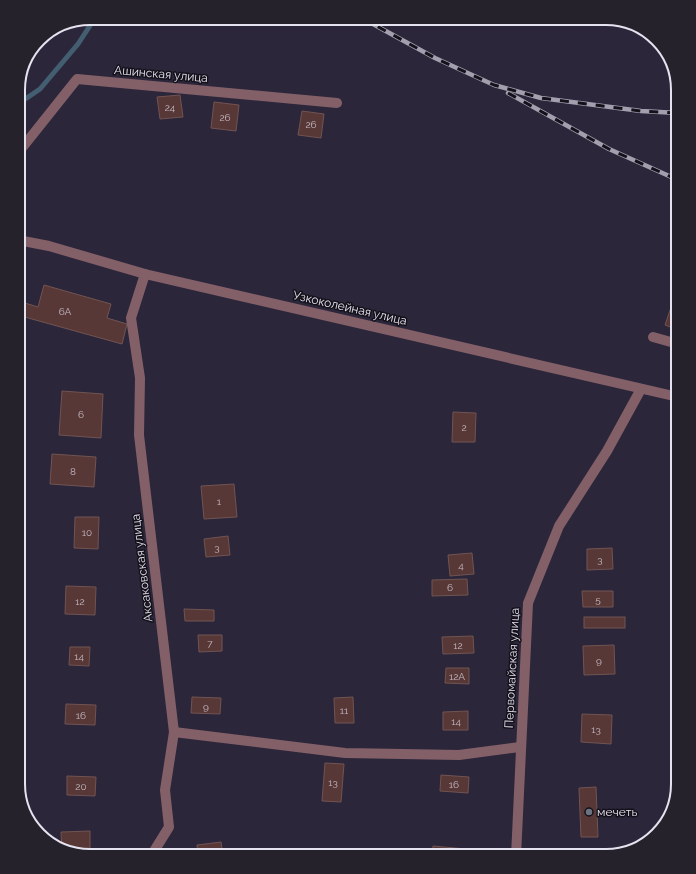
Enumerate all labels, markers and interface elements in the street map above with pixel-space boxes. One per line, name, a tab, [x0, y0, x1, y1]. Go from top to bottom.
street label: Ашинская улица	[114, 63, 208, 85]
house number: 24	[165, 102, 176, 113]
house number: 26	[219, 112, 231, 123]
house number: 26	[305, 119, 317, 130]
street label: Узкоколейная улица	[292, 288, 408, 328]
house number: 6А	[59, 306, 72, 317]
house number: 6	[78, 409, 84, 420]
house number: 2	[461, 422, 467, 433]
house number: 8	[70, 466, 76, 477]
house number: 1	[217, 496, 222, 507]
street label: Аксаковская улица	[128, 513, 156, 623]
house number: 10	[82, 527, 92, 538]
house number: 3	[214, 542, 220, 553]
house number: 3	[597, 554, 603, 565]
house number: 4	[458, 560, 464, 571]
house number: 6	[447, 582, 453, 593]
house number: 5	[595, 594, 601, 605]
house number: 12	[75, 596, 85, 607]
street label: Первомайская улица	[502, 607, 522, 729]
house number: 7	[207, 638, 213, 649]
house number: 12	[453, 640, 463, 651]
house number: 14	[74, 651, 84, 662]
house number: 9	[596, 655, 602, 666]
house number: 12А	[449, 671, 465, 682]
house number: 9	[203, 701, 209, 712]
house number: 11	[340, 705, 349, 716]
house number: 16	[76, 710, 86, 721]
house number: 14	[451, 716, 461, 727]
house number: 13	[591, 724, 601, 735]
house number: 13	[328, 777, 338, 788]
house number: 16	[449, 779, 459, 790]
house number: 20	[75, 781, 87, 792]
place label: мечеть	[597, 805, 637, 819]
marker: мечеть	[584, 807, 594, 817]

